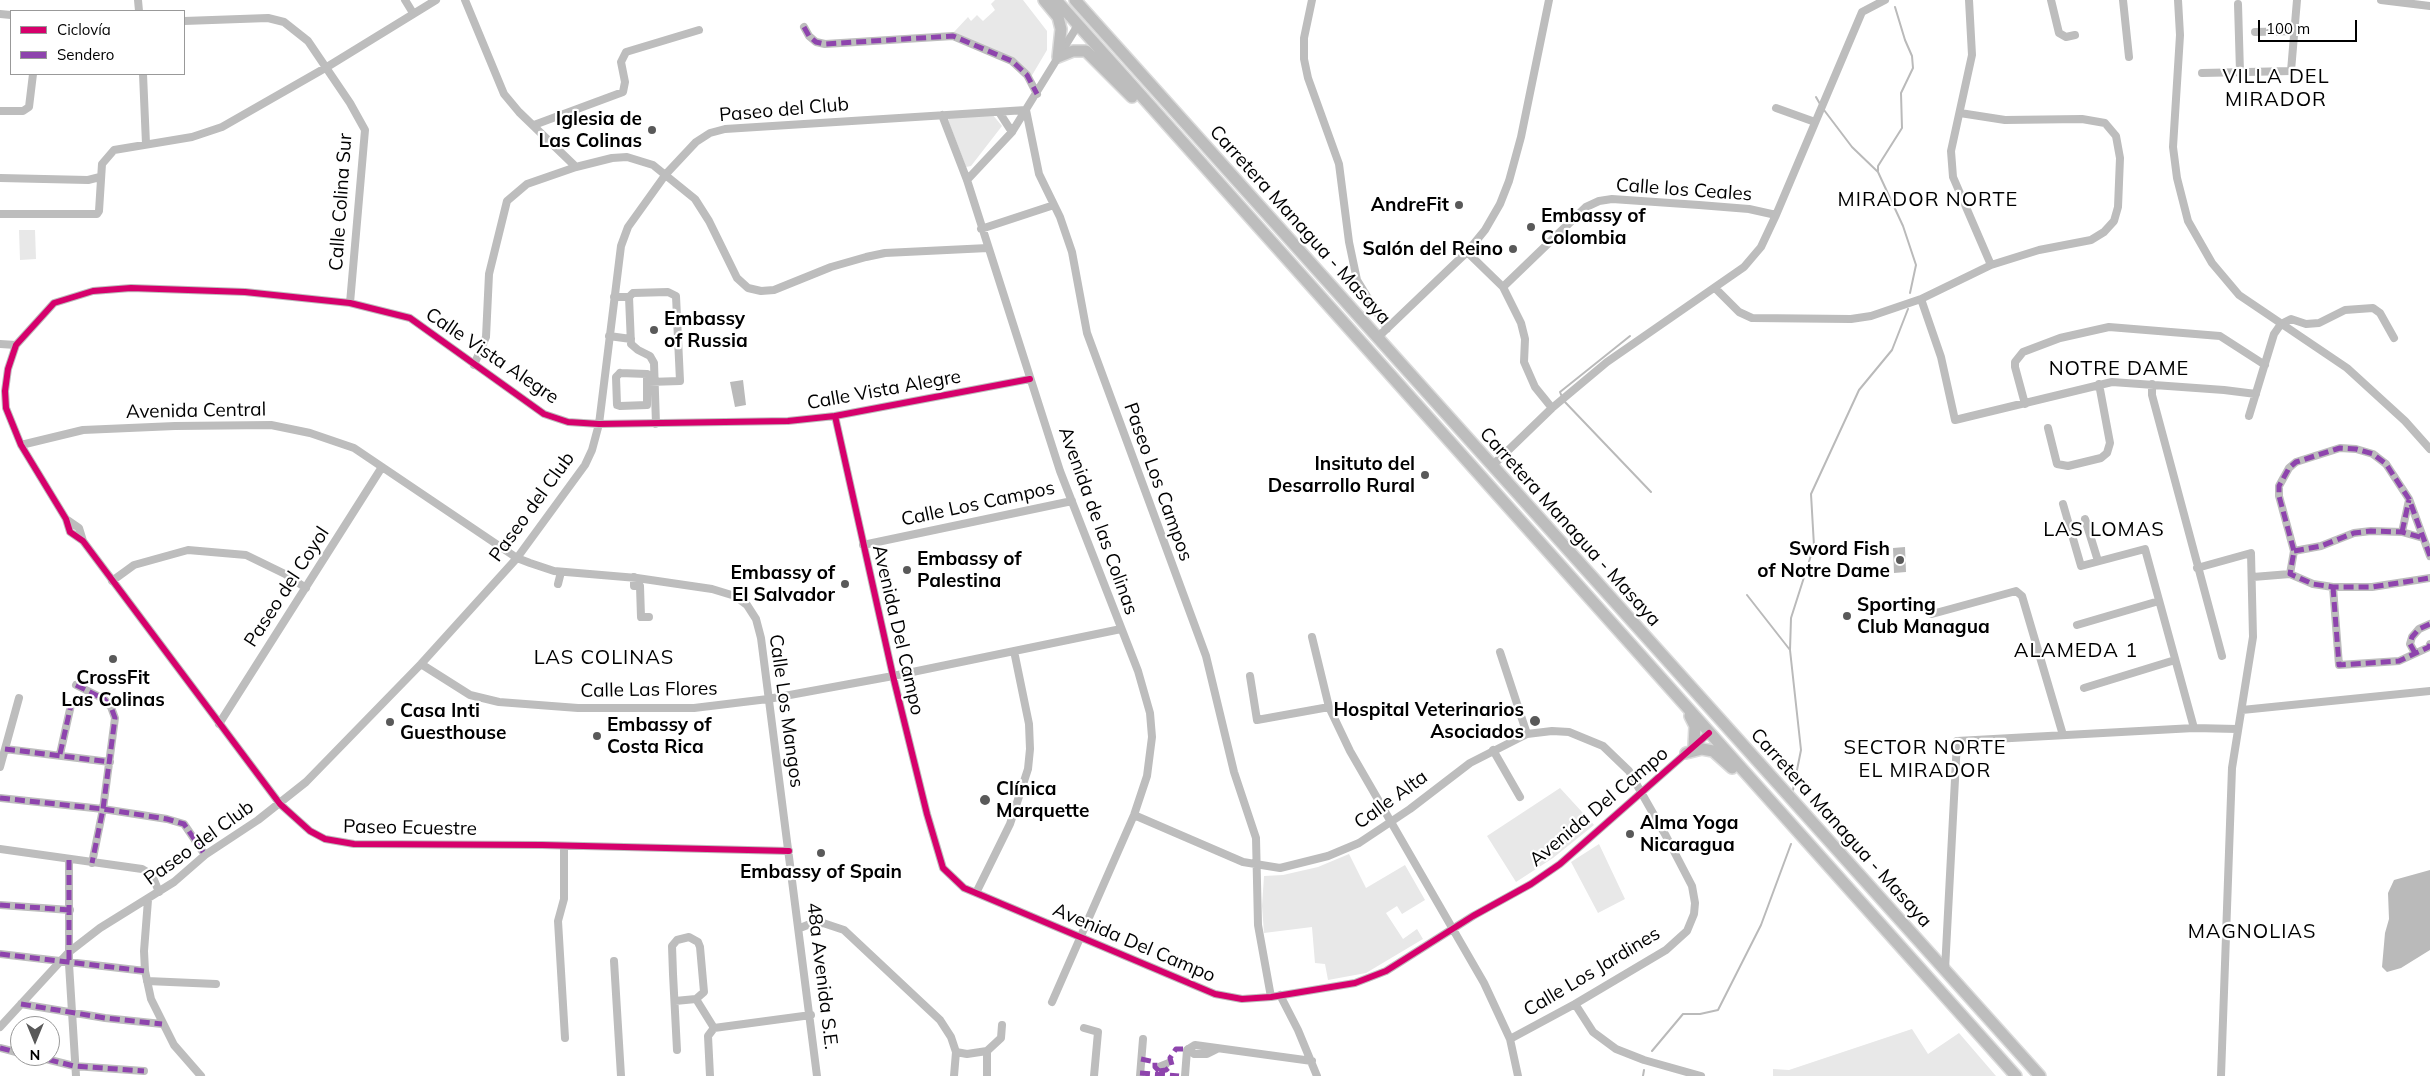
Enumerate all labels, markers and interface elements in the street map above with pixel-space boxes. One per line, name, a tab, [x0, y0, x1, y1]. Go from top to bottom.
legend	[10, 10, 185, 75]
scale bar	[2260, 10, 2359, 42]
text: 100 m	[2266, 19, 2310, 38]
text: Ciclovía	[57, 20, 111, 39]
text: Sendero	[57, 45, 114, 64]
district label: VILLA DEL MIRADOR	[2221, 65, 2331, 112]
street label: Paseo del Club	[718, 93, 850, 127]
place label: Iglesia de Las Colinas	[539, 108, 642, 152]
street label: Carretera Managua - Masaya	[1205, 121, 1395, 329]
marker: Iglesia de Las Colinas	[646, 124, 658, 136]
street label: Calle Colina Sur	[325, 132, 357, 272]
street label: Calle los Ceales	[1615, 174, 1753, 206]
district label: MIRADOR NORTE	[1836, 188, 2020, 212]
place label: AndreFit	[1371, 194, 1449, 216]
marker: AndreFit	[1453, 199, 1465, 211]
place label: Embassy of Colombia	[1541, 205, 1645, 249]
marker: Embassy of Colombia	[1525, 221, 1537, 233]
place label: Salón del Reino	[1363, 238, 1503, 260]
marker: Salón del Reino	[1507, 243, 1519, 255]
street label: Calle Vista Alegre	[421, 303, 563, 409]
place label: Embassy of Russia	[664, 308, 748, 352]
marker: Embassy of Russia	[648, 324, 660, 336]
district label: NOTRE DAME	[2047, 357, 2191, 381]
street label: Calle Vista Alegre	[805, 365, 963, 415]
street label: Avenida Central	[126, 398, 266, 424]
street label: Paseo Los Campos	[1119, 400, 1197, 564]
street label: Carretera Managua - Masaya	[1475, 423, 1665, 631]
street label: Avenida de las Colinas	[1053, 424, 1143, 618]
street label: Paseo del Club	[485, 448, 579, 566]
place label: Insituto del Desarrollo Rural	[1268, 453, 1415, 497]
marker: Insituto del Desarrollo Rural	[1419, 469, 1431, 481]
street label: Calle Los Campos	[899, 477, 1057, 531]
district label: LAS LOMAS	[2042, 518, 2166, 542]
street label: Paseo del Coyol	[240, 523, 334, 651]
place label: Sword Fish of Notre Dame	[1757, 538, 1890, 582]
street label: Avenida Del Campo	[867, 543, 929, 717]
place label: Embassy of Palestina	[917, 548, 1021, 592]
marker: Sword Fish of Notre Dame	[1894, 554, 1906, 566]
place label: Embassy of El Salvador	[731, 562, 835, 606]
marker: Embassy of Palestina	[901, 564, 913, 576]
marker: Embassy of El Salvador	[839, 578, 851, 590]
place label: Sporting Club Managua	[1857, 594, 1990, 638]
marker: Sporting Club Managua	[1841, 610, 1853, 622]
street label: Calle Los Mangos	[764, 633, 808, 789]
district label: ALAMEDA 1	[2013, 639, 2139, 663]
district label: LAS COLINAS	[532, 646, 676, 670]
marker: CrossFit Las Colinas	[107, 653, 119, 665]
place label: CrossFit Las Colinas	[61, 667, 165, 711]
street label: Calle Las Flores	[580, 677, 718, 703]
place label: Hospital Veterinarios Asociados	[1333, 699, 1524, 743]
place label: Casa Inti Guesthouse	[400, 700, 506, 744]
place label: Embassy of Costa Rica	[607, 714, 711, 758]
marker: Hospital Veterinarios Asociados	[1528, 714, 1542, 728]
marker: Casa Inti Guesthouse	[384, 716, 396, 728]
street label: Carretera Managua - Masaya	[1746, 724, 1936, 932]
marker: Embassy of Costa Rica	[591, 730, 603, 742]
district label: SECTOR NORTE EL MIRADOR	[1842, 736, 2008, 783]
street label: Avenida Del Campo	[1525, 742, 1673, 872]
street label: Calle Alta	[1350, 766, 1432, 834]
place label: Clínica Marquette	[996, 778, 1089, 822]
marker: Clínica Marquette	[978, 793, 992, 807]
street label: Paseo del Club	[140, 796, 258, 890]
place label: Alma Yoga Nicaragua	[1640, 812, 1738, 856]
street label: Paseo Ecuestre	[343, 815, 477, 841]
marker: Alma Yoga Nicaragua	[1624, 828, 1636, 840]
marker: Embassy of Spain	[815, 847, 827, 859]
place label: Embassy of Spain	[740, 861, 902, 883]
street label: Avenida Del Campo	[1049, 898, 1219, 988]
street label: 48a Avenida S.E.	[802, 901, 842, 1051]
district label: MAGNOLIAS	[2187, 920, 2317, 944]
street label: Calle Los Jardines	[1520, 922, 1664, 1022]
north arrow	[10, 1016, 60, 1066]
text: N	[30, 1046, 40, 1064]

